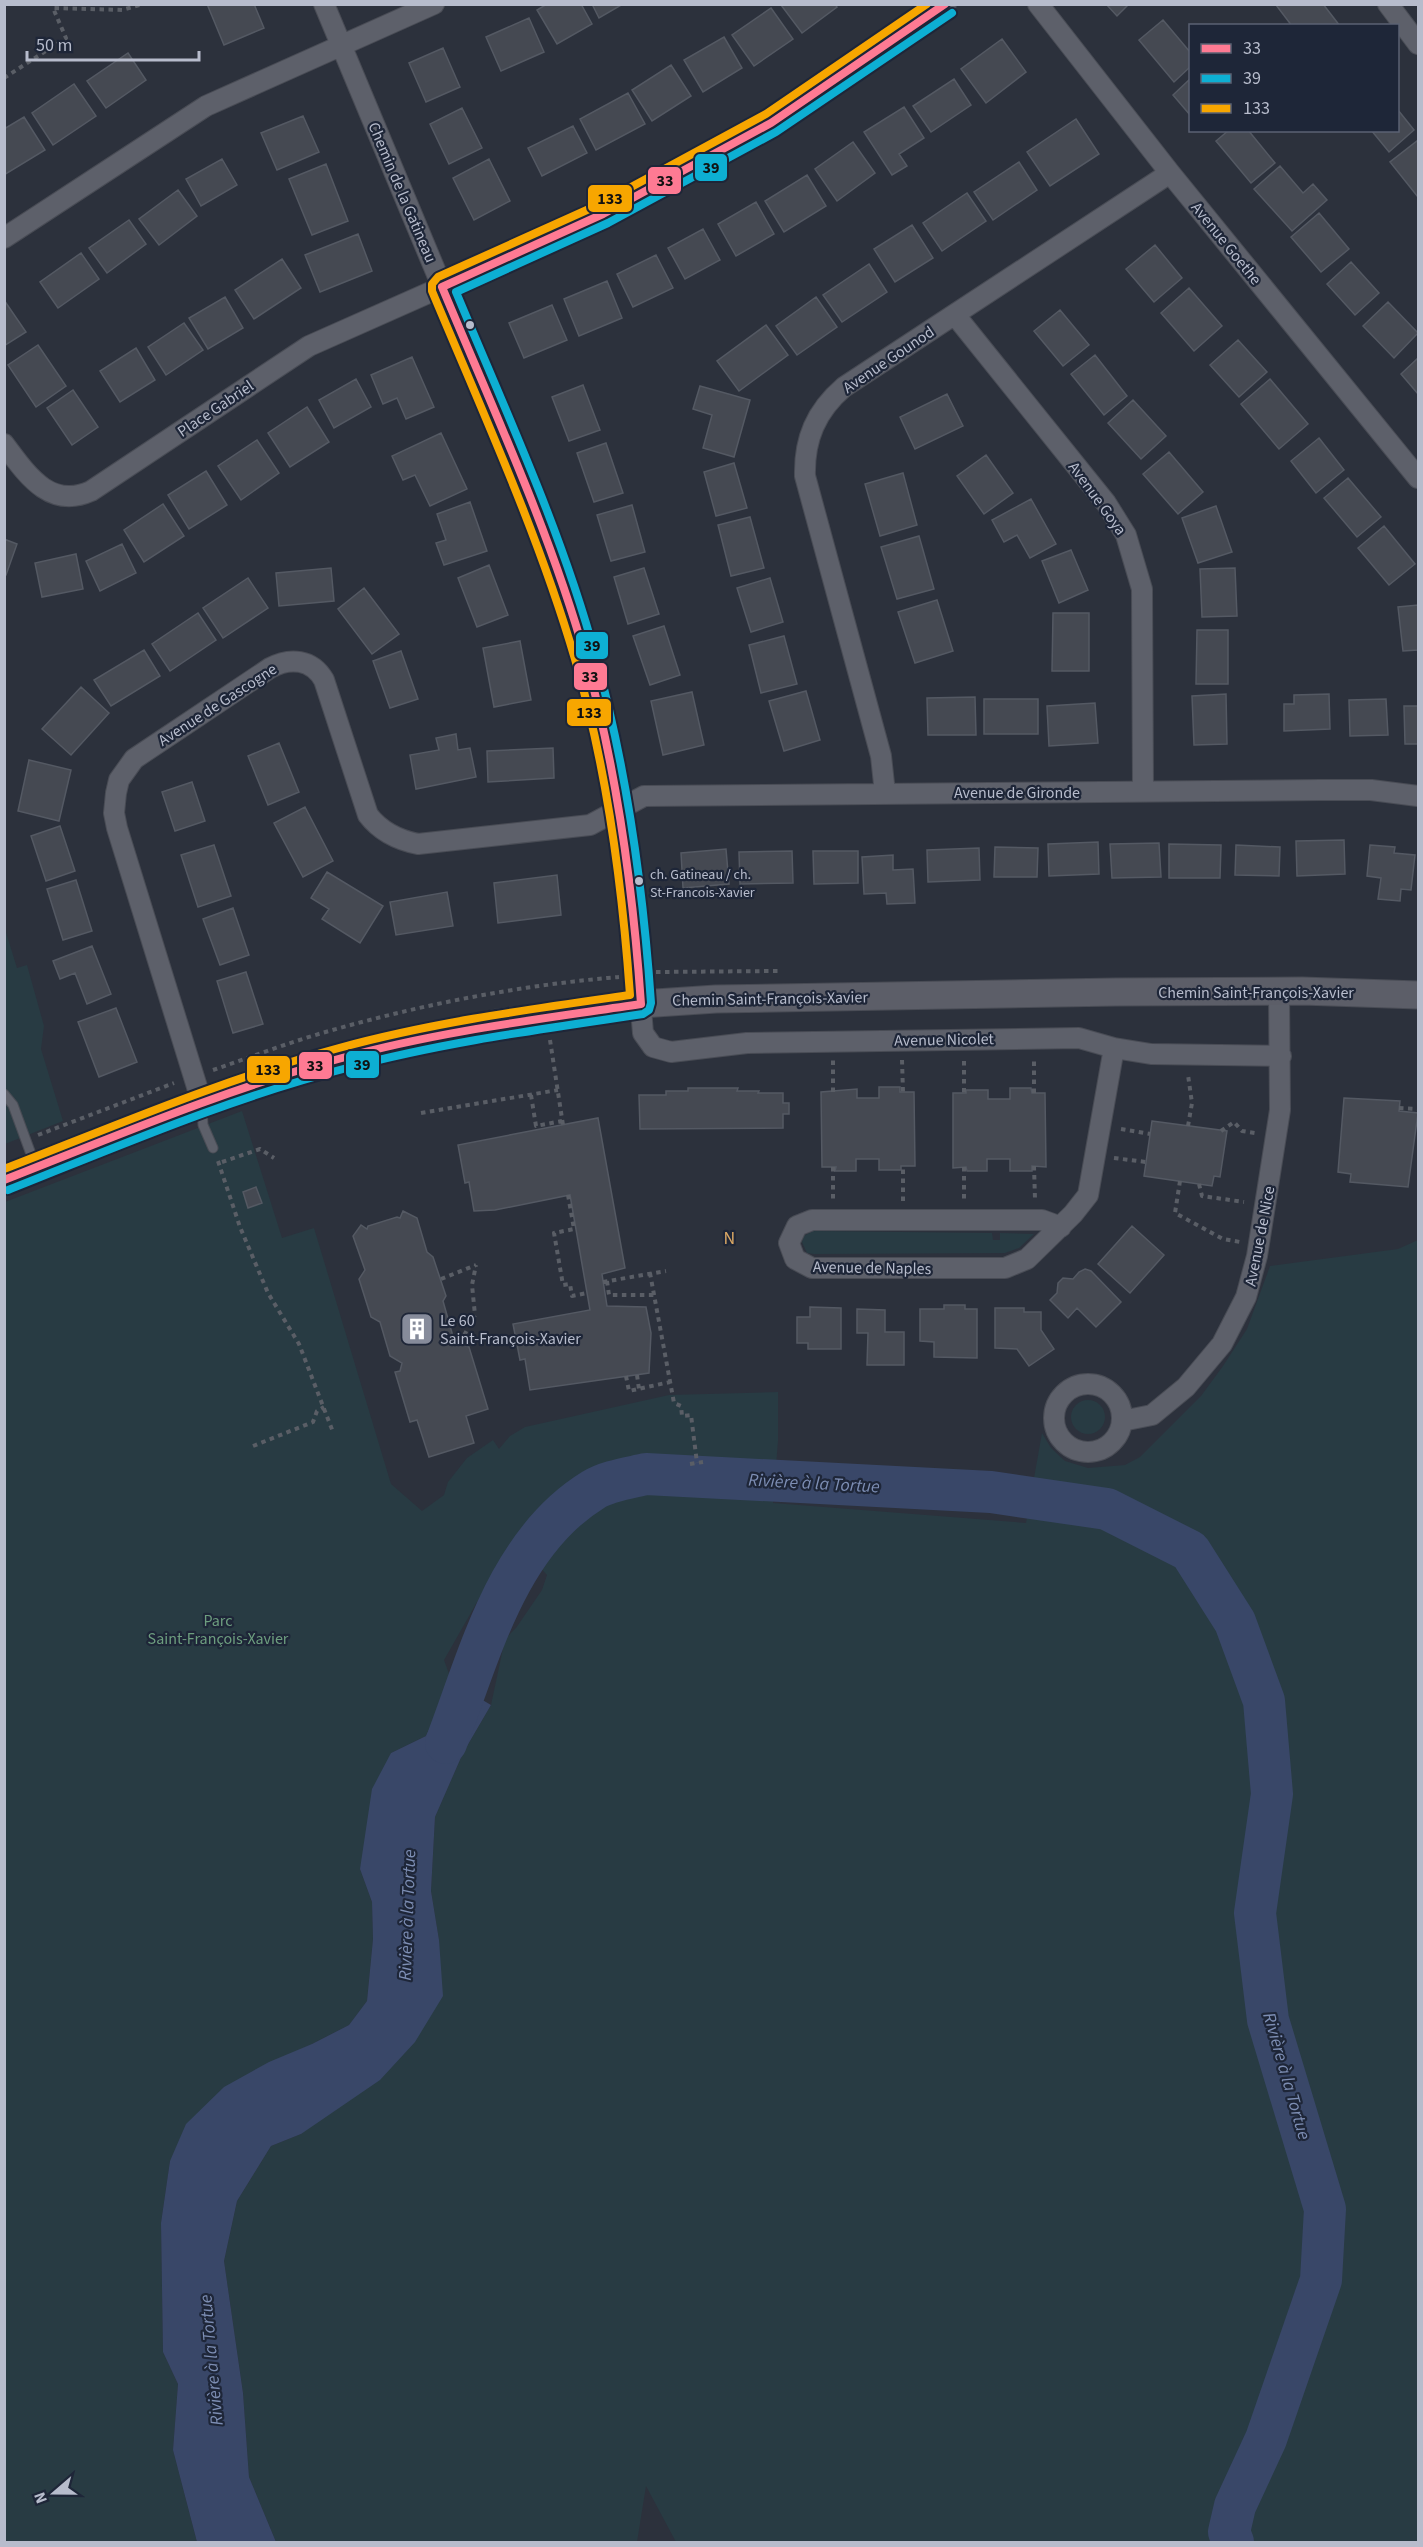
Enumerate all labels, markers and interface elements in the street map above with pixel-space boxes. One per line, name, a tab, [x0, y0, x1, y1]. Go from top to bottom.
scale bar	[27, 24, 200, 62]
legend	[1189, 24, 1399, 132]
text: 50 m	[36, 33, 72, 58]
text: 33	[1243, 36, 1261, 61]
text: 39	[1243, 66, 1261, 91]
text: 133	[1243, 96, 1270, 121]
street label: Chemin de la Gatineau	[363, 119, 442, 266]
line badge: 39	[694, 153, 728, 182]
text: 39	[703, 157, 719, 179]
line badge: 33	[647, 166, 682, 195]
text: 33	[657, 170, 673, 192]
line badge: 133	[587, 184, 633, 213]
text: 133	[597, 188, 623, 210]
street label: Avenue Goethe	[1186, 198, 1267, 290]
unlabelled marker	[464, 319, 476, 331]
street label: Avenue Gounod	[838, 321, 939, 399]
street label: Place Gabriel	[173, 375, 258, 442]
street label: Avenue Goya	[1063, 457, 1131, 540]
line badge: 39	[575, 631, 609, 660]
text: 39	[584, 635, 600, 657]
street label: Avenue de Gascogne	[154, 658, 281, 752]
line badge: 33	[573, 662, 608, 691]
text: 33	[582, 666, 598, 688]
line badge: 133	[566, 698, 612, 727]
text: 133	[576, 702, 602, 724]
street label: Avenue de Gironde	[954, 782, 1080, 804]
place label: ch. Gatineau / ch. St-Francois-Xavier	[650, 865, 755, 903]
marker: ch. Gatineau / ch. St-Francois-Xavier	[633, 875, 645, 887]
street label: Chemin Saint-François-Xavier	[1158, 982, 1354, 1004]
street label: Chemin Saint-François-Xavier	[672, 986, 869, 1012]
street label: Avenue Nicolet	[894, 1028, 995, 1052]
line badge: 39	[345, 1050, 380, 1079]
line badge: 33	[298, 1051, 333, 1080]
text: 39	[354, 1054, 370, 1076]
line badge: 133	[246, 1055, 291, 1084]
text: 33	[307, 1055, 323, 1077]
text: 133	[255, 1059, 281, 1081]
street label: Avenue de Nice	[1239, 1184, 1280, 1288]
district label: N	[723, 1226, 737, 1251]
street label: Avenue de Naples	[813, 1256, 932, 1280]
place label: Le 60 Saint-François-Xavier	[440, 1310, 581, 1350]
building icon: Le 60 Saint-François-Xavier	[399, 1311, 435, 1347]
water label: Rivière à la Tortue	[748, 1468, 881, 1499]
park label: Parc Saint-François-Xavier	[148, 1610, 289, 1650]
water label: Rivière à la Tortue	[393, 1849, 422, 1981]
water label: Rivière à la Tortue	[1256, 2010, 1317, 2143]
water label: Rivière à la Tortue	[193, 2293, 230, 2426]
north arrow	[24, 2463, 84, 2523]
text: N	[29, 2489, 53, 2507]

